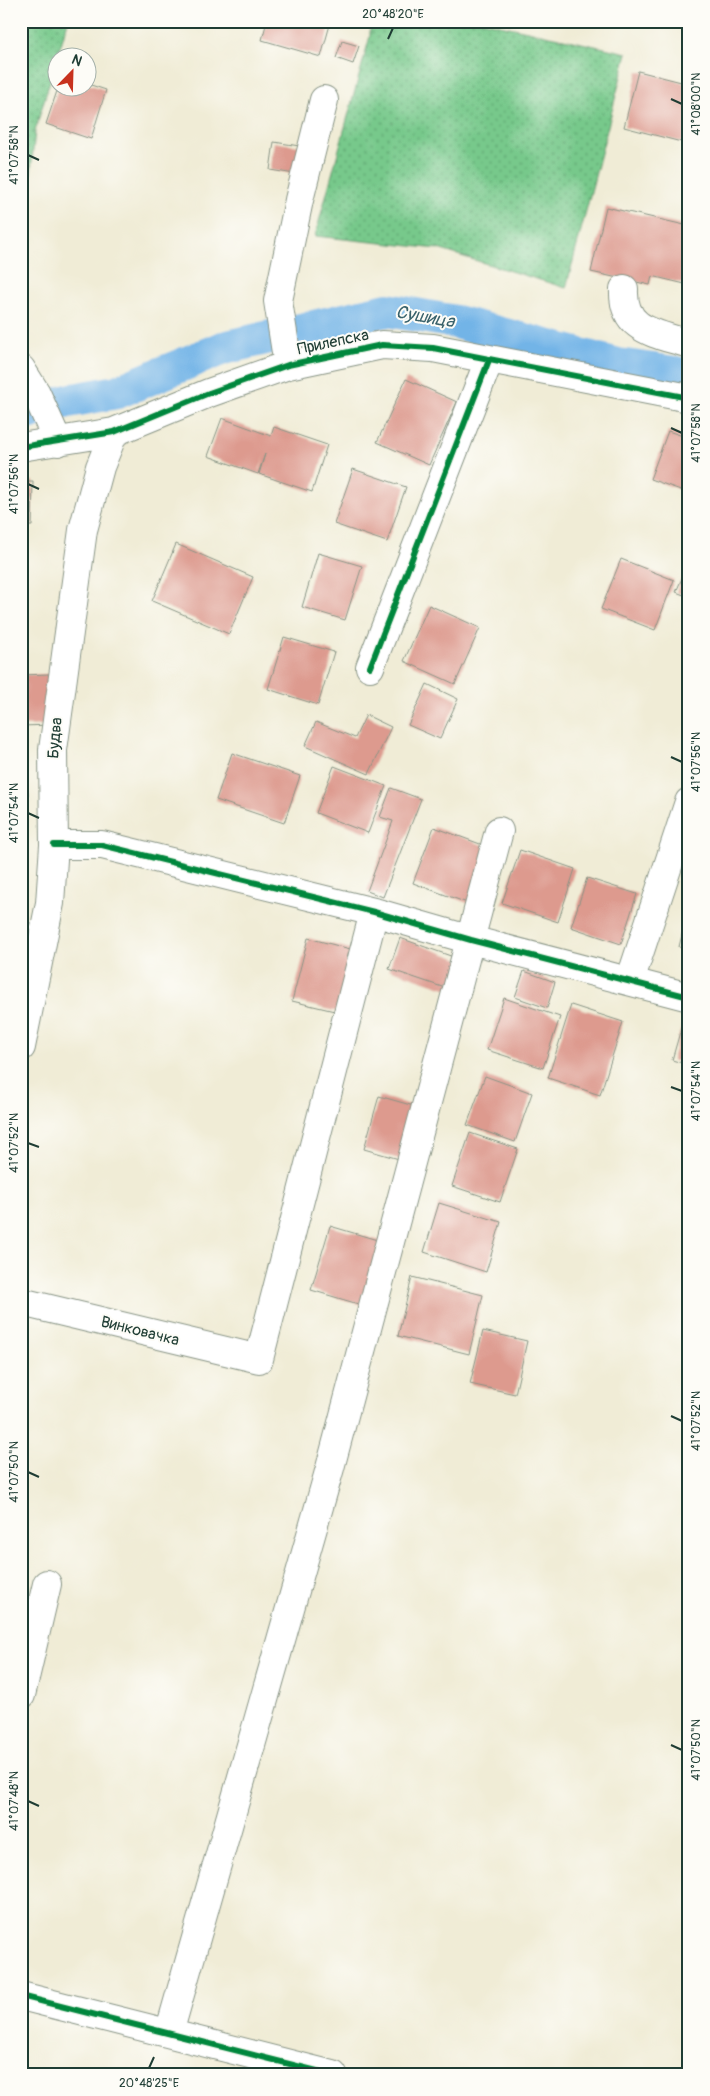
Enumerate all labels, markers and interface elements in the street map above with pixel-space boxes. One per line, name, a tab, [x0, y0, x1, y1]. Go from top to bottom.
text: 20°48'20"E	[362, 7, 424, 22]
north arrow	[48, 48, 98, 98]
text: N	[69, 51, 85, 70]
text: 41°08'00"N	[689, 73, 704, 135]
text: 41°07'58"N	[7, 125, 22, 185]
water label: Сушица	[394, 301, 458, 334]
street label: Прилепска	[295, 325, 371, 359]
text: 41°07'58"N	[689, 403, 704, 463]
text: 41°07'56"N	[7, 454, 22, 514]
street label: Будва	[43, 717, 67, 759]
text: 41°07'56"N	[689, 732, 704, 792]
text: 41°07'54"N	[7, 783, 22, 843]
text: 41°07'54"N	[689, 1061, 704, 1121]
text: 41°07'52"N	[7, 1113, 22, 1173]
street label: Винковачка	[99, 1312, 181, 1350]
text: 41°07'52"N	[689, 1391, 704, 1451]
text: 41°07'50"N	[7, 1441, 22, 1503]
text: 41°07'50"N	[689, 1719, 704, 1781]
text: 41°07'48"N	[7, 1771, 22, 1831]
text: 20°48'25"E	[119, 2076, 179, 2091]

